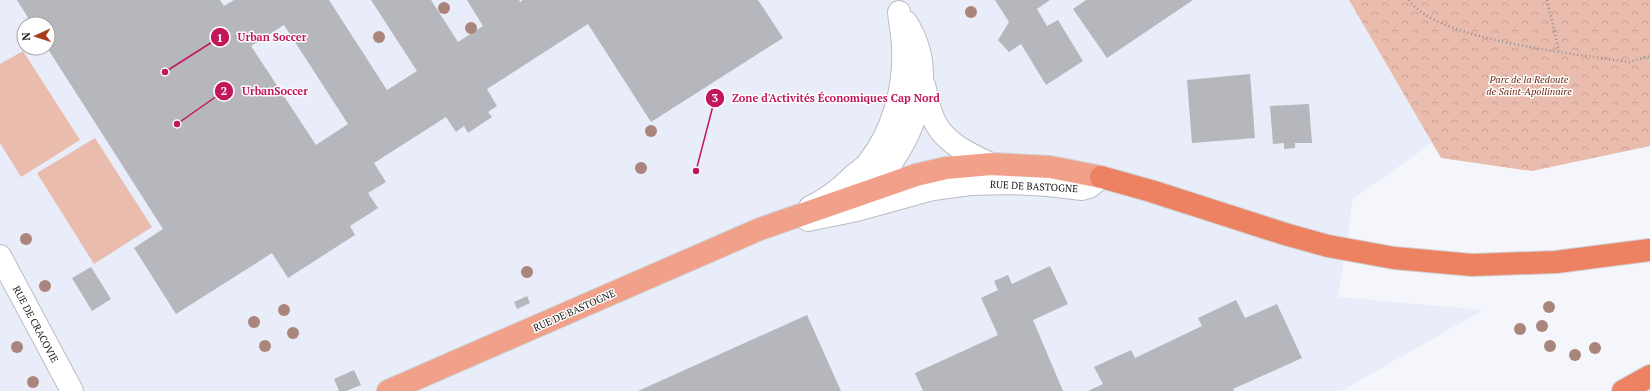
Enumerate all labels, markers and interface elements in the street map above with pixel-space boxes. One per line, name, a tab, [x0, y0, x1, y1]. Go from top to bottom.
north arrow	[16, 16, 56, 56]
callout: Urban Soccer	[210, 26, 315, 49]
text: 1	[217, 30, 223, 45]
text: Urban Soccer	[238, 30, 307, 44]
text: N	[19, 31, 33, 41]
park label: Parc de la Redoute de Saint-Apollinaire	[1486, 73, 1572, 98]
callout: UrbanSoccer	[214, 80, 316, 103]
text: 2	[221, 83, 228, 98]
text: UrbanSoccer	[242, 84, 308, 98]
callout: Zone d'Activités Économiques Cap Nord	[705, 87, 948, 110]
text: 3	[712, 90, 719, 105]
text: Zone d'Activités Économiques Cap Nord	[732, 91, 940, 105]
street label: RUE DE BASTOGNE	[989, 178, 1079, 195]
street label: RUE DE CRACOVIE	[10, 284, 61, 365]
street label: RUE DE BASTOGNE	[531, 286, 617, 334]

